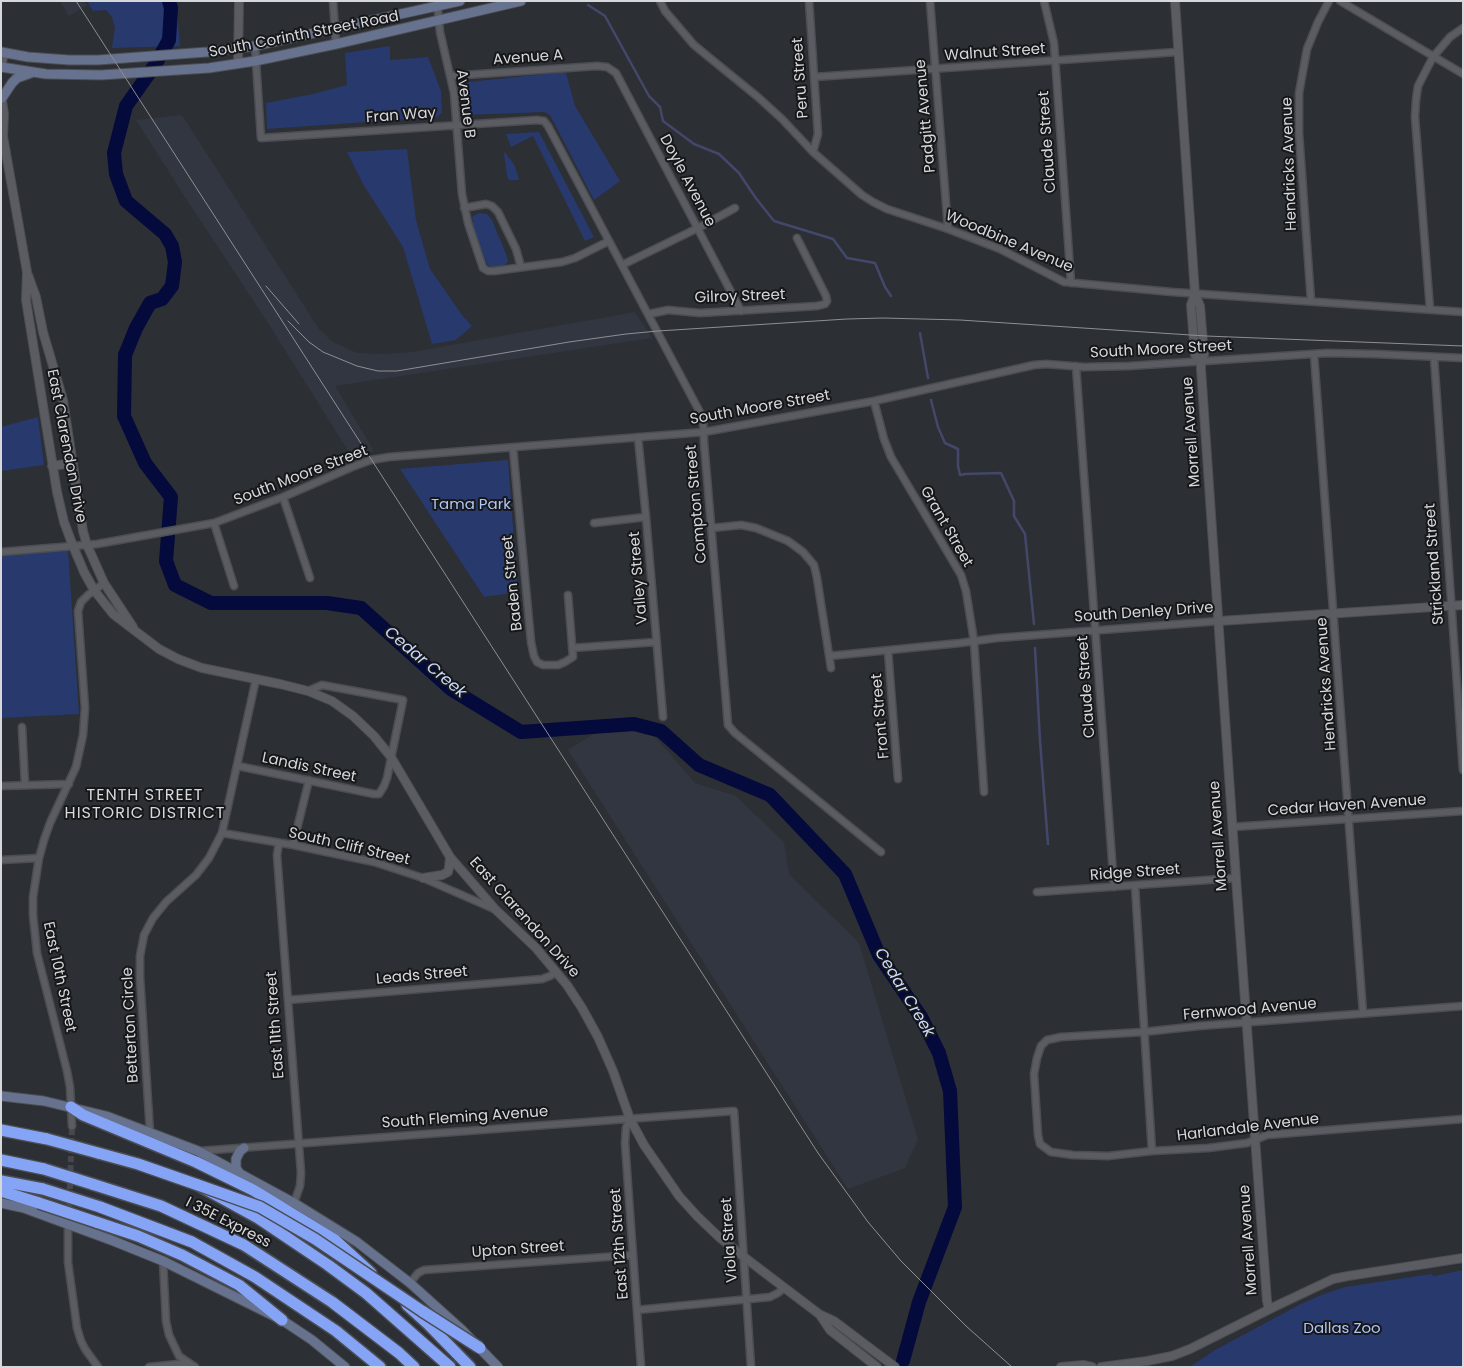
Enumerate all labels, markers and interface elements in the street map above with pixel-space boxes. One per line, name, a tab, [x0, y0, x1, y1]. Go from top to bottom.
street label: South Corinth Street Road	[207, 8, 401, 62]
street label: Peru Street	[789, 37, 813, 119]
street label: Walnut Street	[944, 40, 1046, 66]
street label: Avenue A	[492, 47, 564, 69]
street label: Padgitt Avenue	[912, 58, 940, 174]
street label: Avenue B	[452, 68, 478, 140]
street label: Claude Street	[1035, 90, 1061, 194]
street label: Hendricks Avenue	[1279, 97, 1301, 231]
street label: Fran Way	[365, 105, 437, 127]
street label: Doyle Avenue	[655, 132, 719, 230]
street label: Woodbine Avenue	[942, 207, 1076, 277]
street label: Gilroy Street	[694, 286, 786, 308]
street label: South Moore Street	[1090, 337, 1232, 363]
street label: East Clarendon Drive	[42, 368, 90, 524]
street label: Morrell Avenue	[1179, 376, 1205, 488]
street label: South Moore Street	[689, 387, 831, 429]
street label: South Moore Street	[231, 442, 371, 510]
street label: Compton Street	[683, 444, 711, 564]
street label: Grant Street	[916, 483, 976, 571]
park label: Tama Park	[431, 496, 511, 514]
street label: Strickland Street	[1422, 503, 1448, 625]
street label: Valley Street	[626, 531, 652, 625]
street label: Baden Street	[499, 534, 527, 632]
street label: South Denley Drive	[1074, 599, 1214, 627]
street label: Hendricks Avenue	[1313, 617, 1341, 751]
water label: Cedar Creek	[380, 623, 470, 703]
street label: Claude Street	[1074, 635, 1100, 739]
street label: Front Street	[868, 673, 894, 759]
street label: Landis Street	[260, 749, 358, 787]
street label: Morrell Avenue	[1206, 780, 1232, 892]
district label: TENTH STREET HISTORIC DISTRICT	[62, 786, 228, 824]
street label: Cedar Haven Avenue	[1267, 791, 1427, 821]
street label: South Cliff Street	[287, 824, 411, 870]
street label: East Clarendon Drive	[465, 854, 583, 982]
street label: Ridge Street	[1089, 861, 1181, 885]
street label: East 10th Street	[39, 920, 79, 1034]
water label: Cedar Creek	[870, 945, 938, 1041]
street label: Leads Street	[375, 963, 469, 989]
street label: Betterton Circle	[119, 967, 143, 1083]
street label: East 11th Street	[263, 971, 289, 1079]
street label: Fernwood Avenue	[1182, 995, 1318, 1025]
street label: South Fleming Avenue	[381, 1103, 549, 1133]
street label: Harlandale Avenue	[1176, 1110, 1320, 1146]
street label: Morrell Avenue	[1236, 1184, 1262, 1296]
street label: East 12th Street	[607, 1188, 633, 1300]
street label: I 35E Express	[182, 1194, 274, 1252]
street label: Viola Street	[718, 1197, 742, 1283]
street label: Upton Street	[471, 1238, 565, 1262]
park label: Dallas Zoo	[1303, 1320, 1381, 1338]

